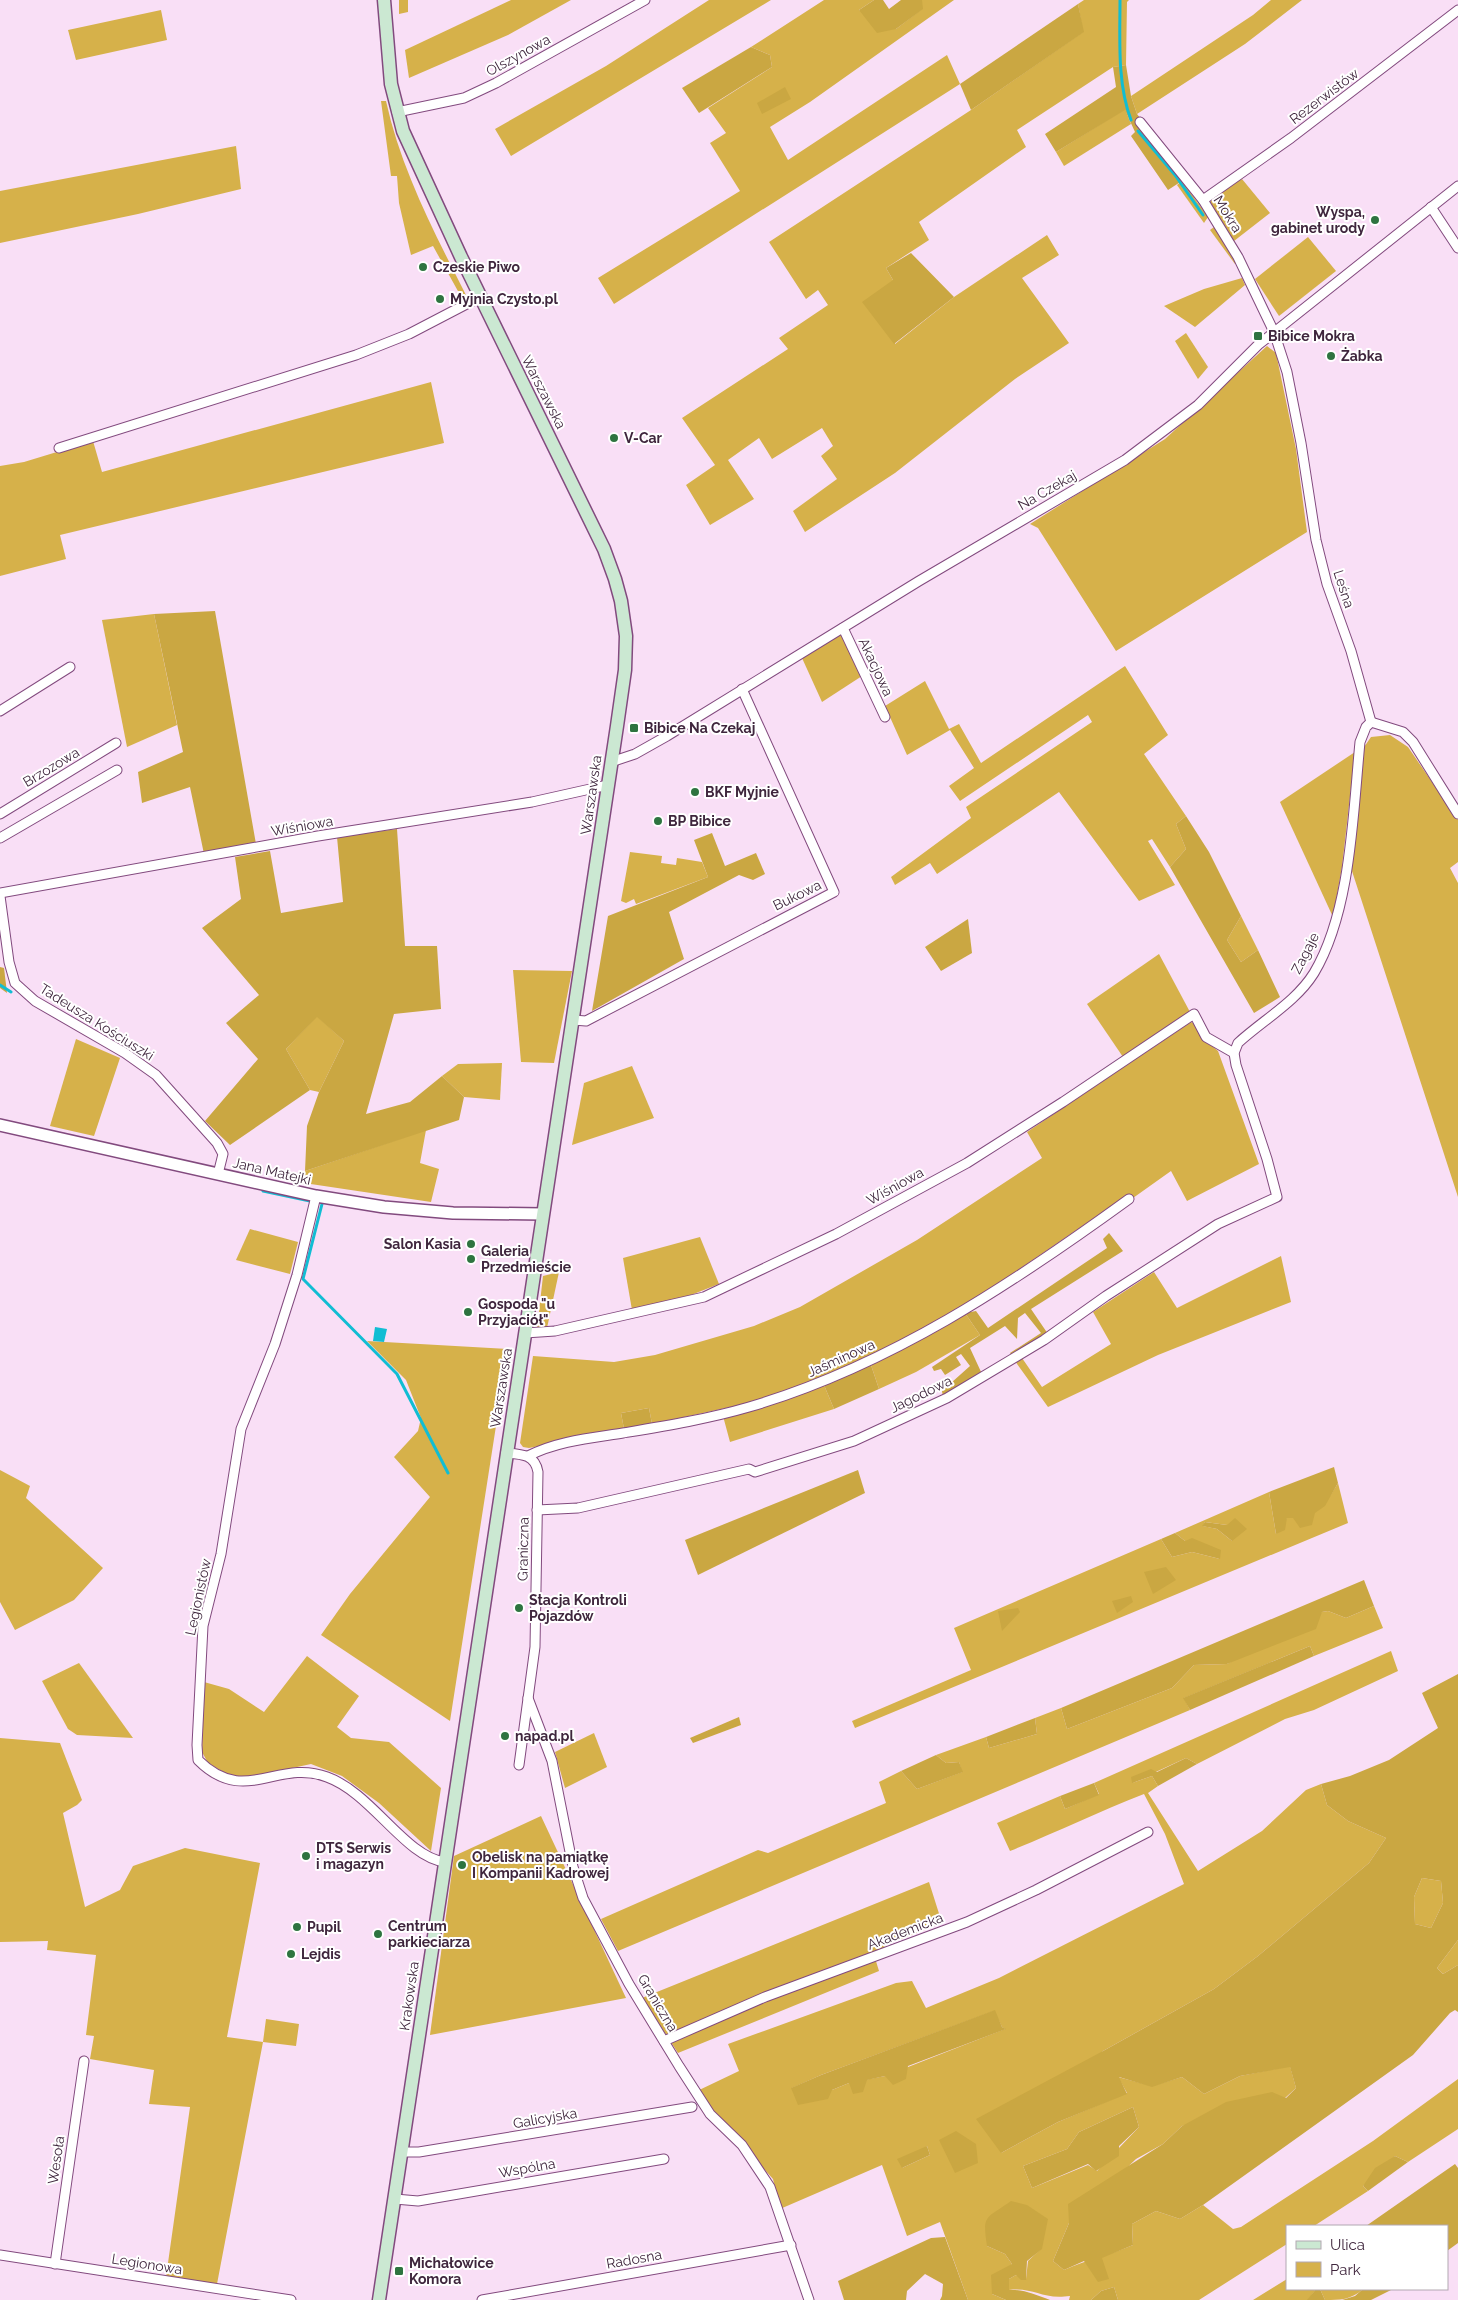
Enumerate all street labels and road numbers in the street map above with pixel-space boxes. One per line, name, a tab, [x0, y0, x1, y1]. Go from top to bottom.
street label: Olszynowa	[483, 31, 553, 79]
street label: Rezerwistów	[1286, 65, 1362, 127]
street label: Mokra	[1211, 193, 1245, 235]
street label: Warszawska	[519, 353, 569, 431]
street label: Na Czekaj	[1015, 467, 1079, 513]
street label: Leśna	[1330, 568, 1358, 610]
street label: Akacjowa	[856, 635, 896, 699]
street label: Brzozowa	[20, 744, 82, 790]
street label: Warszawska	[577, 754, 605, 836]
street label: Wiśniowa	[270, 813, 334, 839]
street label: Bukowa	[770, 877, 824, 913]
street label: Zagaje	[1288, 930, 1322, 976]
street label: Tadeusza Kościuszki	[37, 980, 157, 1064]
street label: Jana Matejki	[231, 1154, 313, 1188]
street label: Wiśniowa	[864, 1164, 926, 1208]
street label: Jaśminowa	[805, 1336, 877, 1380]
street label: Warszawska	[487, 1347, 515, 1429]
street label: Jagodowa	[887, 1372, 955, 1416]
street label: Graniczna	[514, 1517, 532, 1581]
street label: Legionistów	[182, 1556, 214, 1637]
street label: Akademicka	[865, 1909, 945, 1953]
street label: Krakowska	[396, 1960, 422, 2032]
street label: Graniczna	[635, 1971, 681, 2035]
street label: Galicyjska	[512, 2105, 578, 2131]
street label: Wesoła	[45, 2135, 67, 2185]
street label: Wspólna	[497, 2155, 557, 2181]
street label: Radosna	[605, 2246, 663, 2272]
street label: Legionowa	[111, 2251, 183, 2277]

